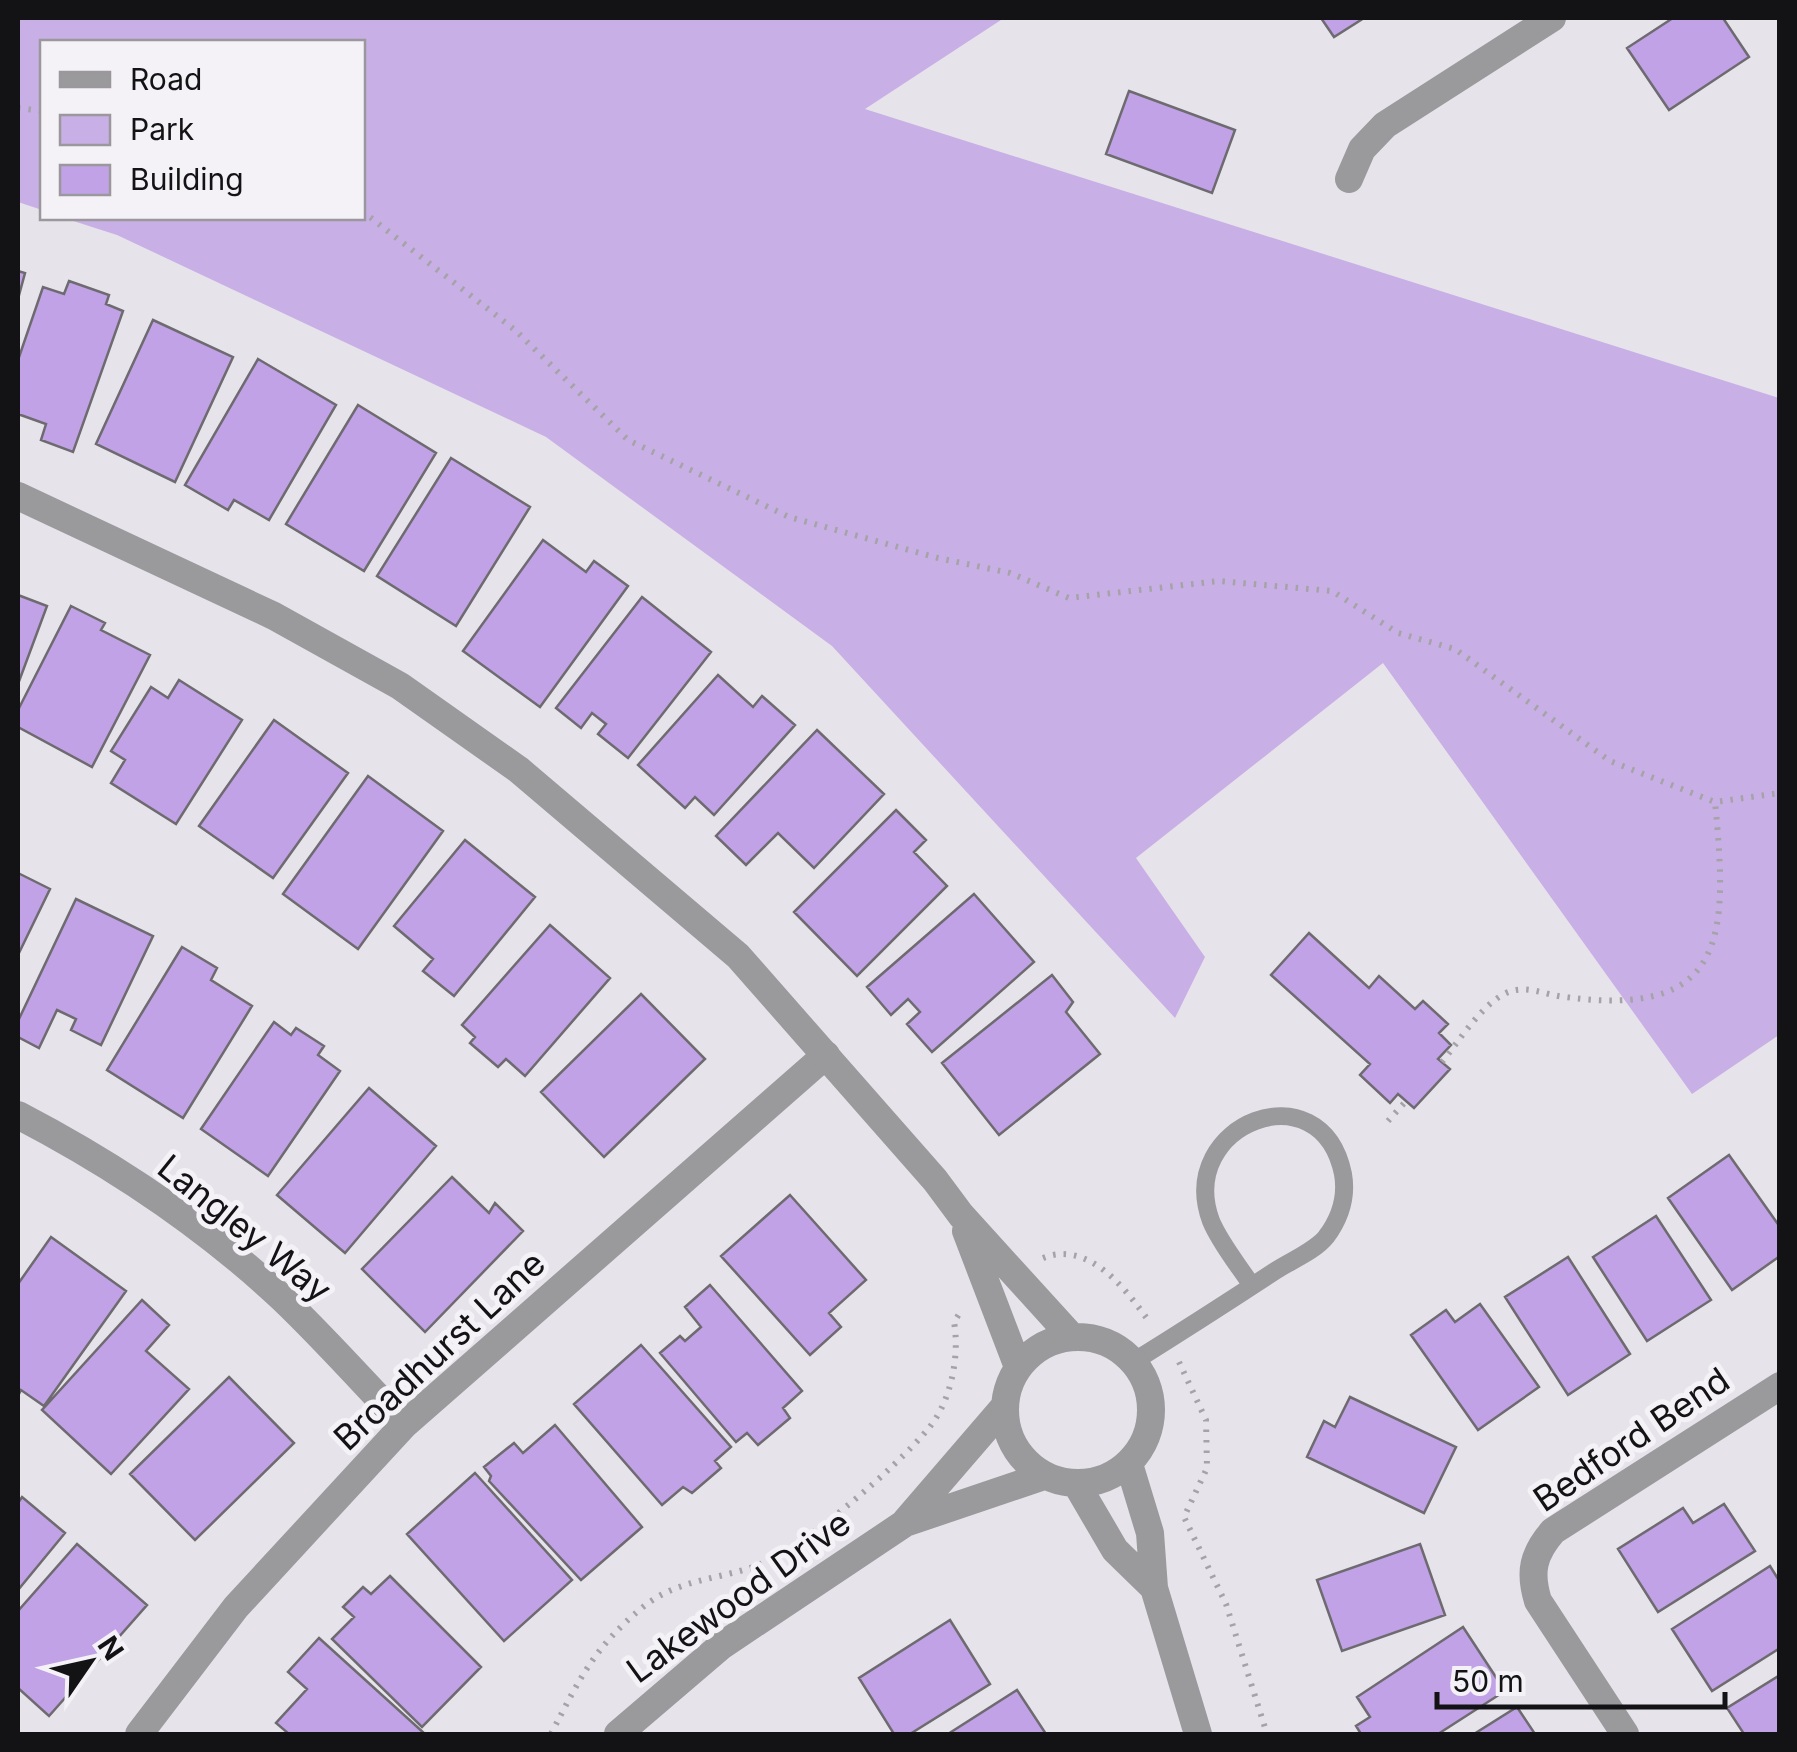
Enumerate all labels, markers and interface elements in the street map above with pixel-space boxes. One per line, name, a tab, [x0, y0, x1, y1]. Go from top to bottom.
legend	[40, 40, 365, 220]
text: Road	[130, 61, 202, 97]
text: Park	[130, 111, 195, 147]
text: Building	[130, 161, 244, 197]
street label: Langley Way	[150, 1145, 340, 1311]
street label: Broadhurst Lane	[325, 1242, 553, 1458]
street label: Bedford Bend	[1525, 1358, 1737, 1520]
street label: Lakewood Drive	[618, 1501, 858, 1691]
north arrow	[40, 1612, 140, 1712]
text: N	[91, 1630, 131, 1666]
scale bar	[1437, 1647, 1724, 1709]
text: 50 m	[1452, 1663, 1524, 1699]

